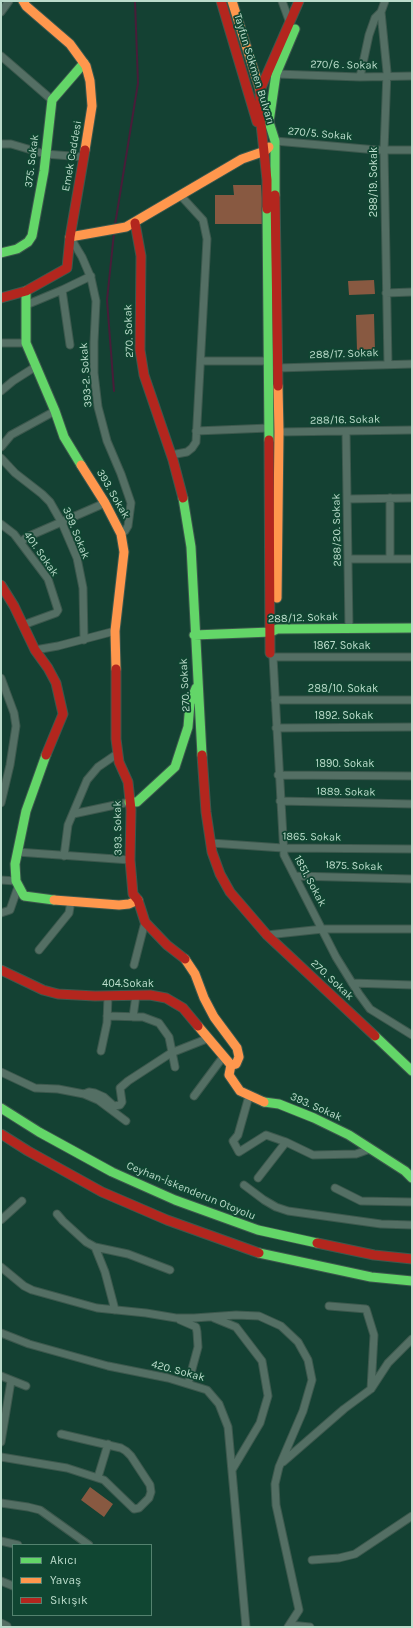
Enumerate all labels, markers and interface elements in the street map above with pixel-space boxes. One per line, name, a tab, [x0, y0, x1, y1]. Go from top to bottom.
street label: Tayfun Sökmen Bulvarı	[231, 12, 277, 126]
street label: 270/6 . Sokak	[310, 58, 378, 72]
street label: Emek Caddesi	[59, 120, 85, 192]
street label: 270/5. Sokak	[287, 125, 353, 143]
street label: 375. Sokak	[22, 134, 42, 188]
street label: 288/19. Sokak	[367, 147, 381, 217]
street label: 270. Sokak	[121, 304, 137, 358]
street label: 393-2. Sokak	[77, 342, 95, 408]
street label: 288/17. Sokak	[309, 346, 379, 362]
street label: 288/16. Sokak	[310, 413, 380, 427]
street label: 393. Sokak	[94, 467, 132, 521]
street label: 288/20. Sokak	[330, 493, 344, 567]
street label: 399. Sokak	[60, 505, 92, 561]
street label: 401. Sokak	[21, 529, 61, 579]
street label: 288/12. Sokak	[268, 610, 338, 626]
street label: 1867. Sokak	[313, 639, 371, 653]
street label: 270. Sokak	[177, 658, 193, 712]
street label: 288/10. Sokak	[308, 682, 378, 696]
street label: 1892. Sokak	[315, 709, 373, 723]
street label: 1890. Sokak	[316, 757, 374, 771]
street label: 1889. Sokak	[316, 785, 376, 799]
street label: 393. Sokak	[111, 800, 125, 856]
street label: 1865. Sokak	[283, 830, 341, 844]
street label: 1851. Sokak	[291, 853, 329, 909]
street label: 1875. Sokak	[325, 858, 383, 874]
street label: 270. Sokak	[308, 957, 356, 1003]
street label: 404.Sokak	[102, 977, 154, 991]
street label: 393. Sokak	[288, 1090, 344, 1124]
street label: Ceyhan-İskenderun Otoyolu	[124, 1159, 258, 1223]
street label: 420. Sokak	[150, 1358, 206, 1384]
legend	[12, 1544, 152, 1616]
text: Akıcı	[50, 1553, 77, 1567]
text: Yavaş	[50, 1573, 81, 1587]
text: Sıkışık	[50, 1593, 88, 1607]

